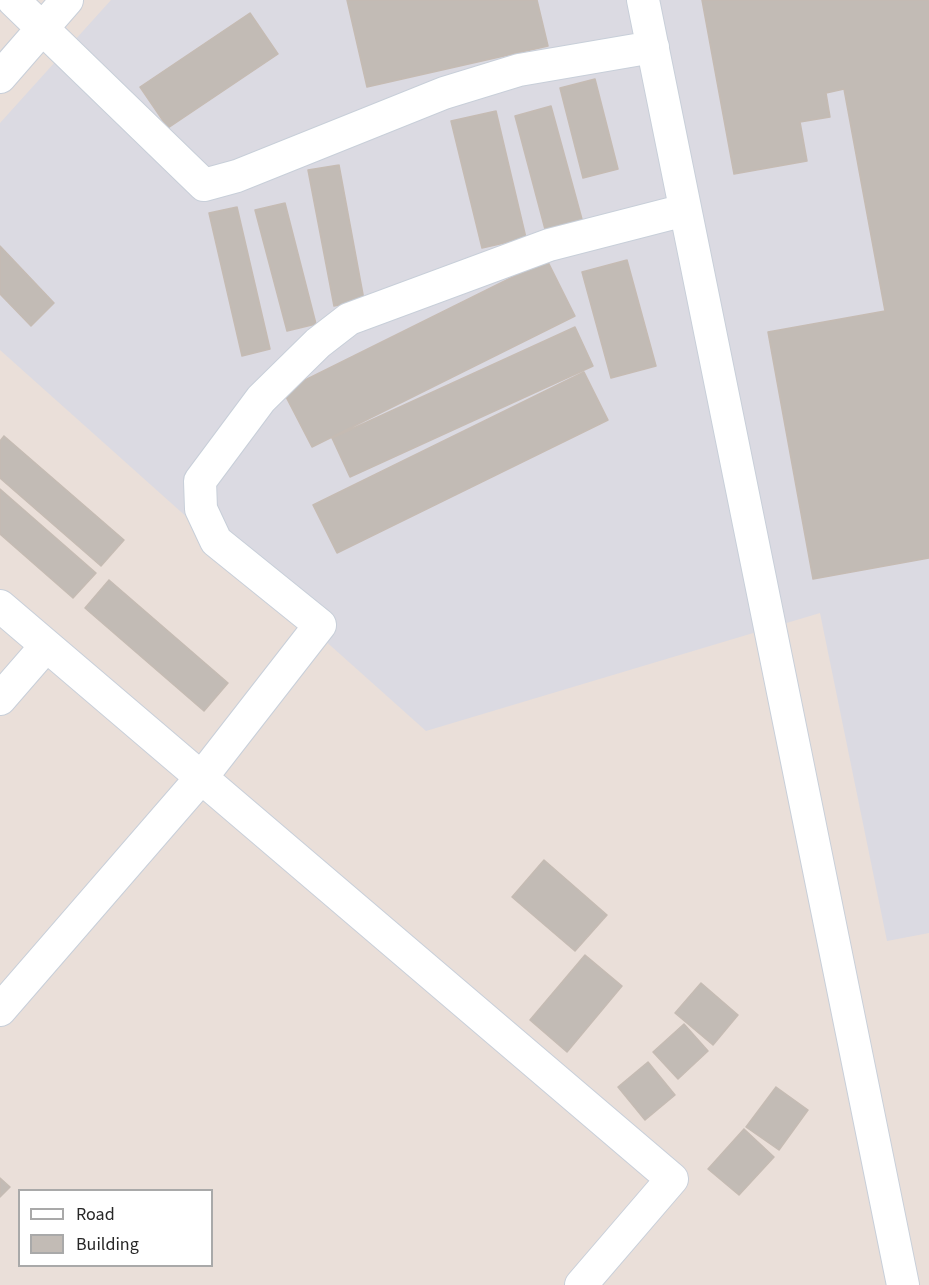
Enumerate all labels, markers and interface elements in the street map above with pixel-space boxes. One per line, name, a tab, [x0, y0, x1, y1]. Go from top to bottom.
legend	[18, 1189, 213, 1267]
text: Road	[76, 1202, 115, 1227]
text: Building	[76, 1232, 139, 1257]

